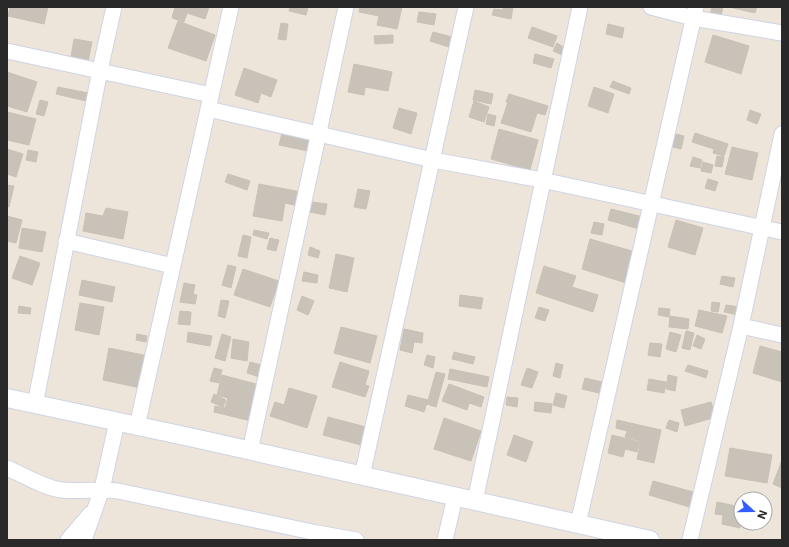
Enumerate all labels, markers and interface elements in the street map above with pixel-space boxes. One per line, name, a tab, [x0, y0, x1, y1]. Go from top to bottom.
north arrow	[733, 491, 773, 531]
text: N	[754, 508, 770, 521]

